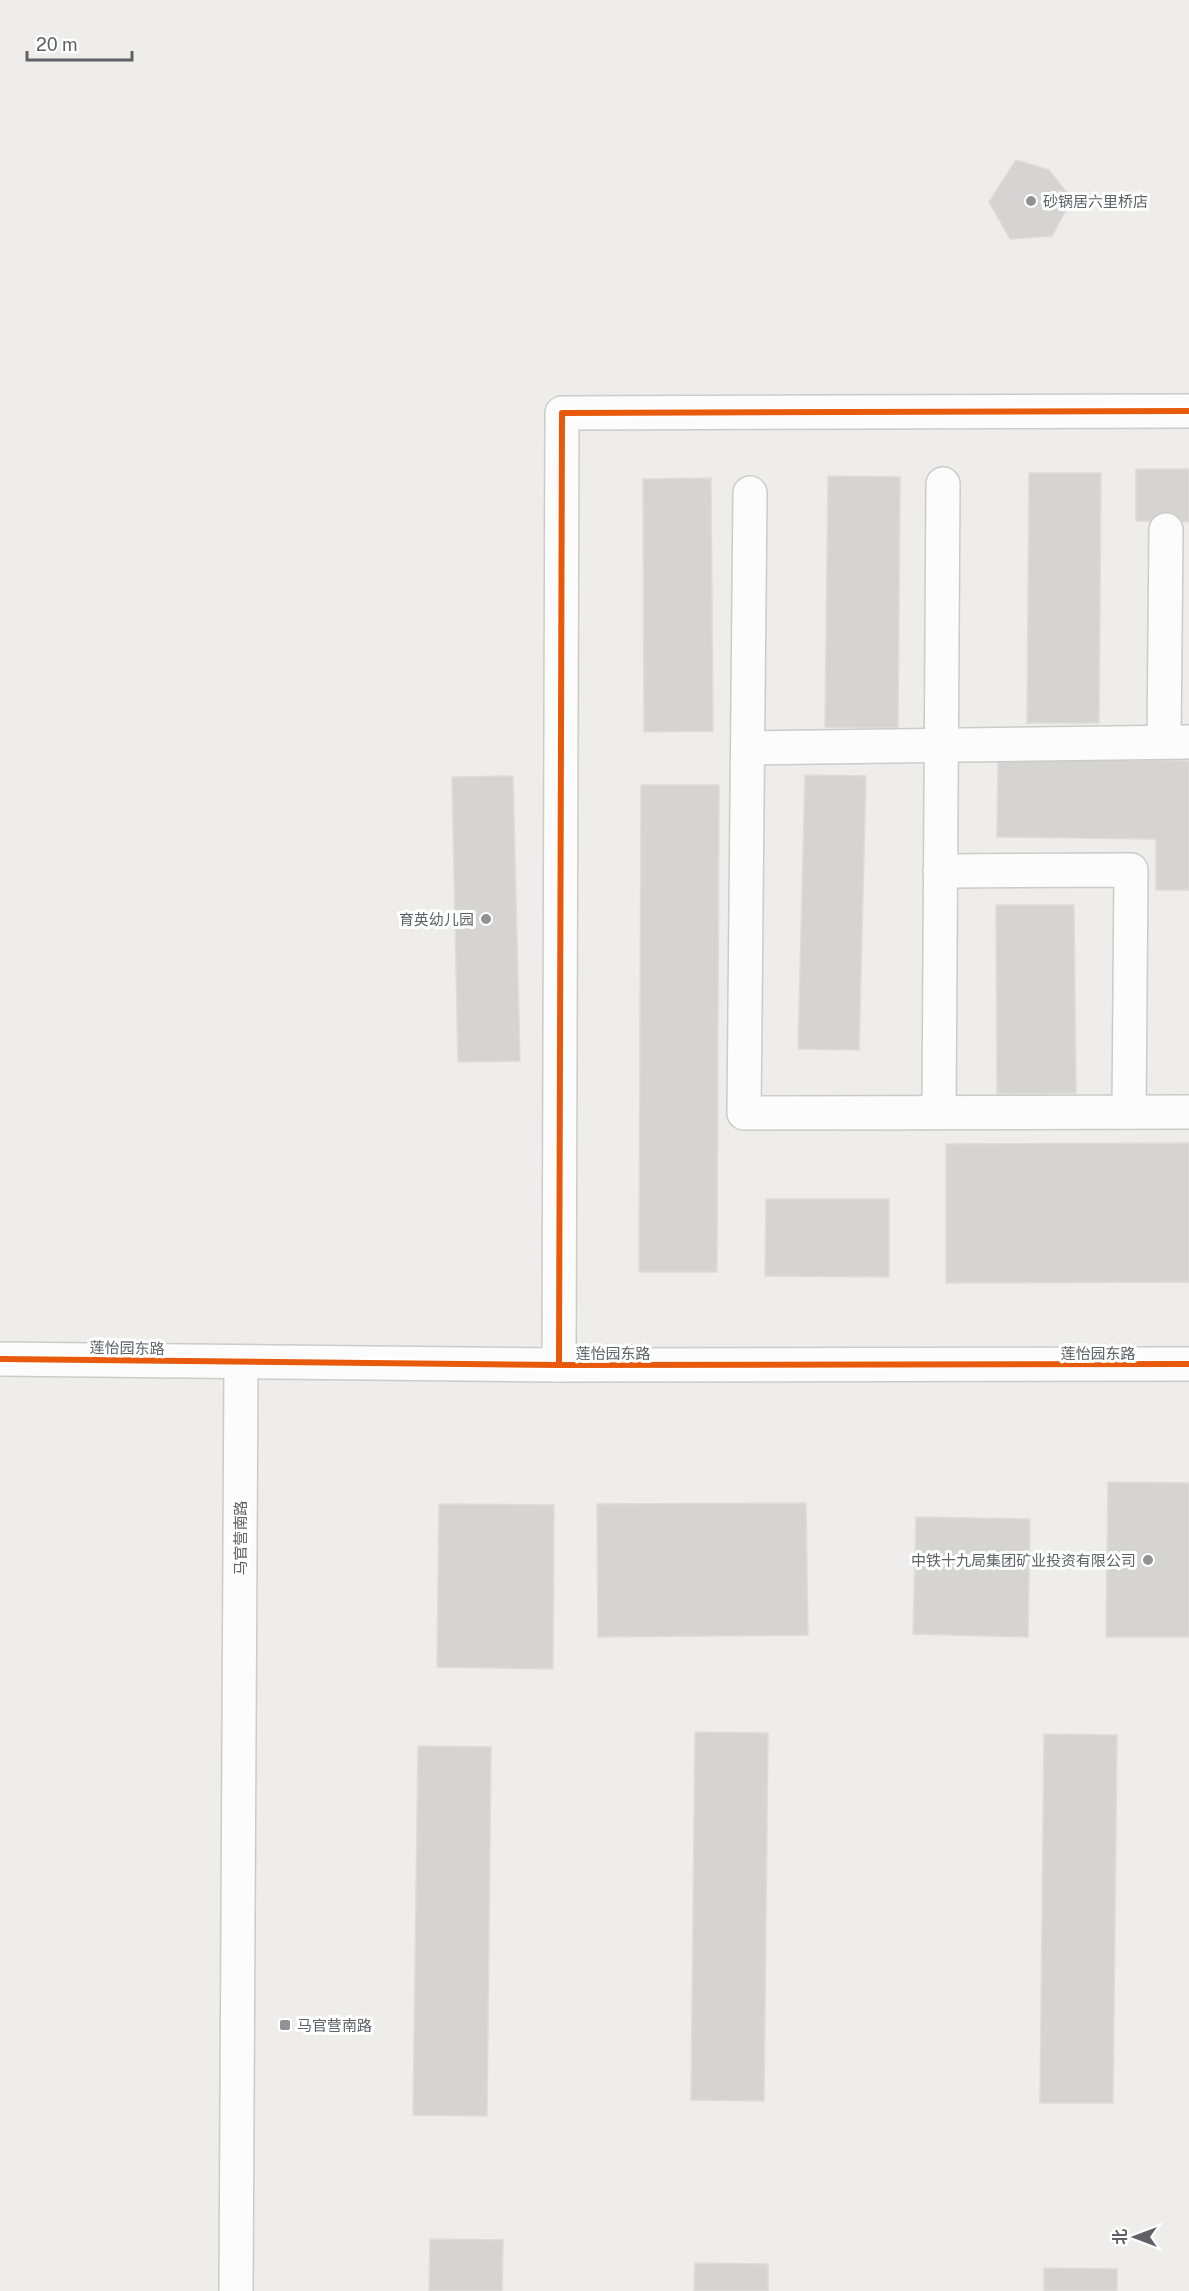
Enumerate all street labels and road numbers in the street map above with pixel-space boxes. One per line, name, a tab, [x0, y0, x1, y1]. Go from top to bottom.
street label: 莲怡园东路	[89, 1339, 165, 1357]
street label: 莲怡园东路	[575, 1345, 651, 1362]
street label: 莲怡园东路	[1060, 1345, 1136, 1362]
street label: 马官营南路	[232, 1500, 249, 1576]

